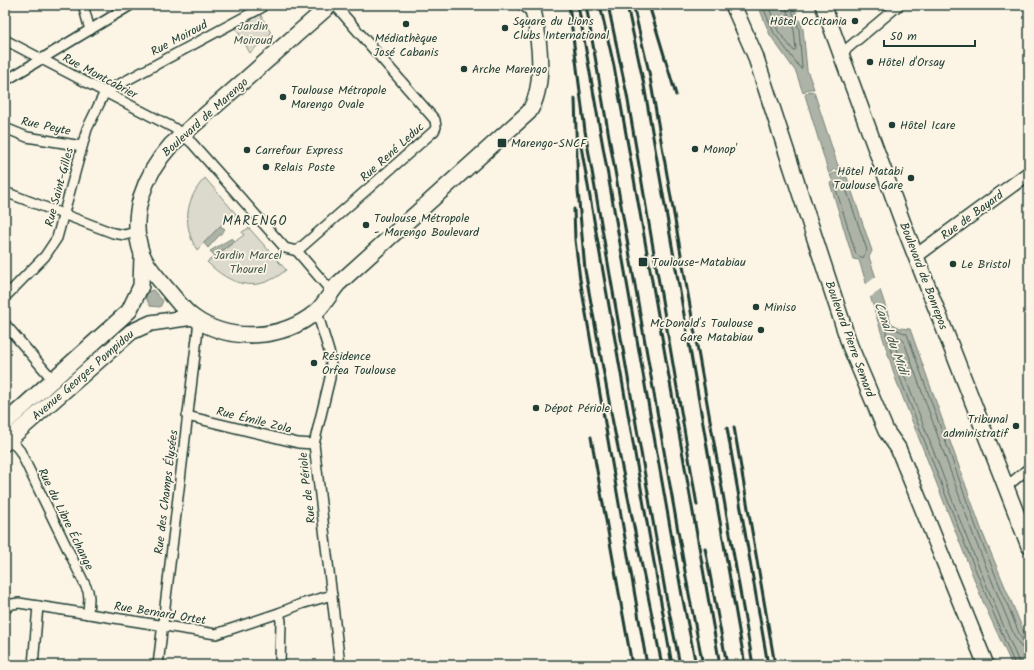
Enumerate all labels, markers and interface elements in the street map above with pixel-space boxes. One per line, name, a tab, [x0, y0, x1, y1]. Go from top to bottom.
place label: Square du Lions Clubs International	[513, 12, 609, 45]
place label: Hôtel Occitania	[770, 12, 847, 31]
street label: Rue Moiroud	[147, 15, 212, 61]
marker: Hôtel Occitania	[850, 16, 860, 26]
park label: Jardin Moiroud	[234, 17, 273, 50]
marker: Médiathèque José Cabanis	[401, 19, 411, 29]
scale bar	[884, 22, 975, 48]
marker: Square du Lions Clubs International	[500, 23, 510, 33]
text: 50 m	[890, 27, 917, 46]
place label: Médiathèque José Cabanis	[373, 29, 439, 62]
street label: Rue Montcabrier	[59, 49, 142, 105]
place label: Hôtel d'Orsay	[878, 53, 945, 72]
marker: Hôtel d'Orsay	[865, 57, 875, 67]
place label: Arche Marengo	[472, 60, 547, 79]
marker: Arche Marengo	[459, 64, 469, 74]
street label: Boulevard de Marengo	[158, 73, 253, 162]
place label: Toulouse Métropole Marengo Ovale	[291, 81, 387, 114]
marker: Toulouse Métropole Marengo Ovale	[278, 92, 288, 102]
street label: Rue Peyte	[19, 112, 73, 141]
place label: Hôtel Icare	[900, 116, 956, 135]
street label: Rue René Leduc	[356, 118, 429, 187]
marker: Hôtel Icare	[887, 120, 897, 130]
place label: Marengo-SNCF	[511, 134, 588, 153]
marker: Marengo-SNCF	[496, 137, 508, 149]
place label: Monop'	[703, 140, 737, 159]
place label: Carrefour Express	[255, 141, 343, 160]
marker: Monop'	[690, 144, 700, 154]
marker: Carrefour Express	[242, 145, 252, 155]
street label: Rue Saint-Gilles	[40, 146, 79, 229]
place label: Relais Poste	[274, 158, 335, 177]
marker: Relais Poste	[261, 162, 271, 172]
place label: Hôtel Matabi Toulouse Gare	[834, 162, 904, 195]
marker: Hôtel Matabi Toulouse Gare	[906, 173, 916, 183]
street label: Rue de Bayard	[937, 185, 1008, 245]
place label: Toulouse Métropole - Marengo Boulevard	[374, 209, 480, 242]
district label: MARENGO	[222, 211, 288, 232]
marker: Toulouse Métropole - Marengo Boulevard	[361, 220, 371, 230]
street label: Boulevard de Bonrepos	[894, 220, 953, 333]
park label: Jardin Marcel Thourel	[214, 246, 282, 279]
place label: Toulouse-Matabiau	[652, 253, 746, 272]
place label: Le Bristol	[961, 255, 1010, 274]
marker: Toulouse-Matabiau	[637, 256, 649, 268]
marker: Le Bristol	[948, 259, 958, 269]
street label: Boulevard Pierre Semard	[820, 278, 880, 401]
place label: Miniso	[764, 298, 796, 317]
water label: Canal du Midi	[868, 299, 914, 381]
marker: Miniso	[751, 302, 761, 312]
place label: McDonald's Toulouse Gare Matabiau	[650, 314, 754, 347]
street label: Avenue Georges Pompidou	[28, 325, 139, 425]
marker: McDonald's Toulouse Gare Matabiau	[756, 325, 766, 335]
place label: Résidence Orfea Toulouse	[322, 347, 397, 380]
marker: Résidence Orfea Toulouse	[309, 358, 319, 368]
place label: Dépot Périole	[544, 399, 611, 418]
street label: Rue Émile Zola	[214, 402, 294, 439]
marker: Dépot Périole	[531, 403, 541, 413]
place label: Tribunal administratif	[943, 410, 1009, 443]
marker: Tribunal administratif	[1011, 421, 1021, 431]
street label: Rue des Champs Élysées	[149, 429, 184, 555]
street label: Rue de Périole	[294, 451, 321, 525]
street label: Rue du Libre Échange	[33, 465, 99, 574]
street label: Rue Bernard Ortet	[113, 597, 208, 630]

